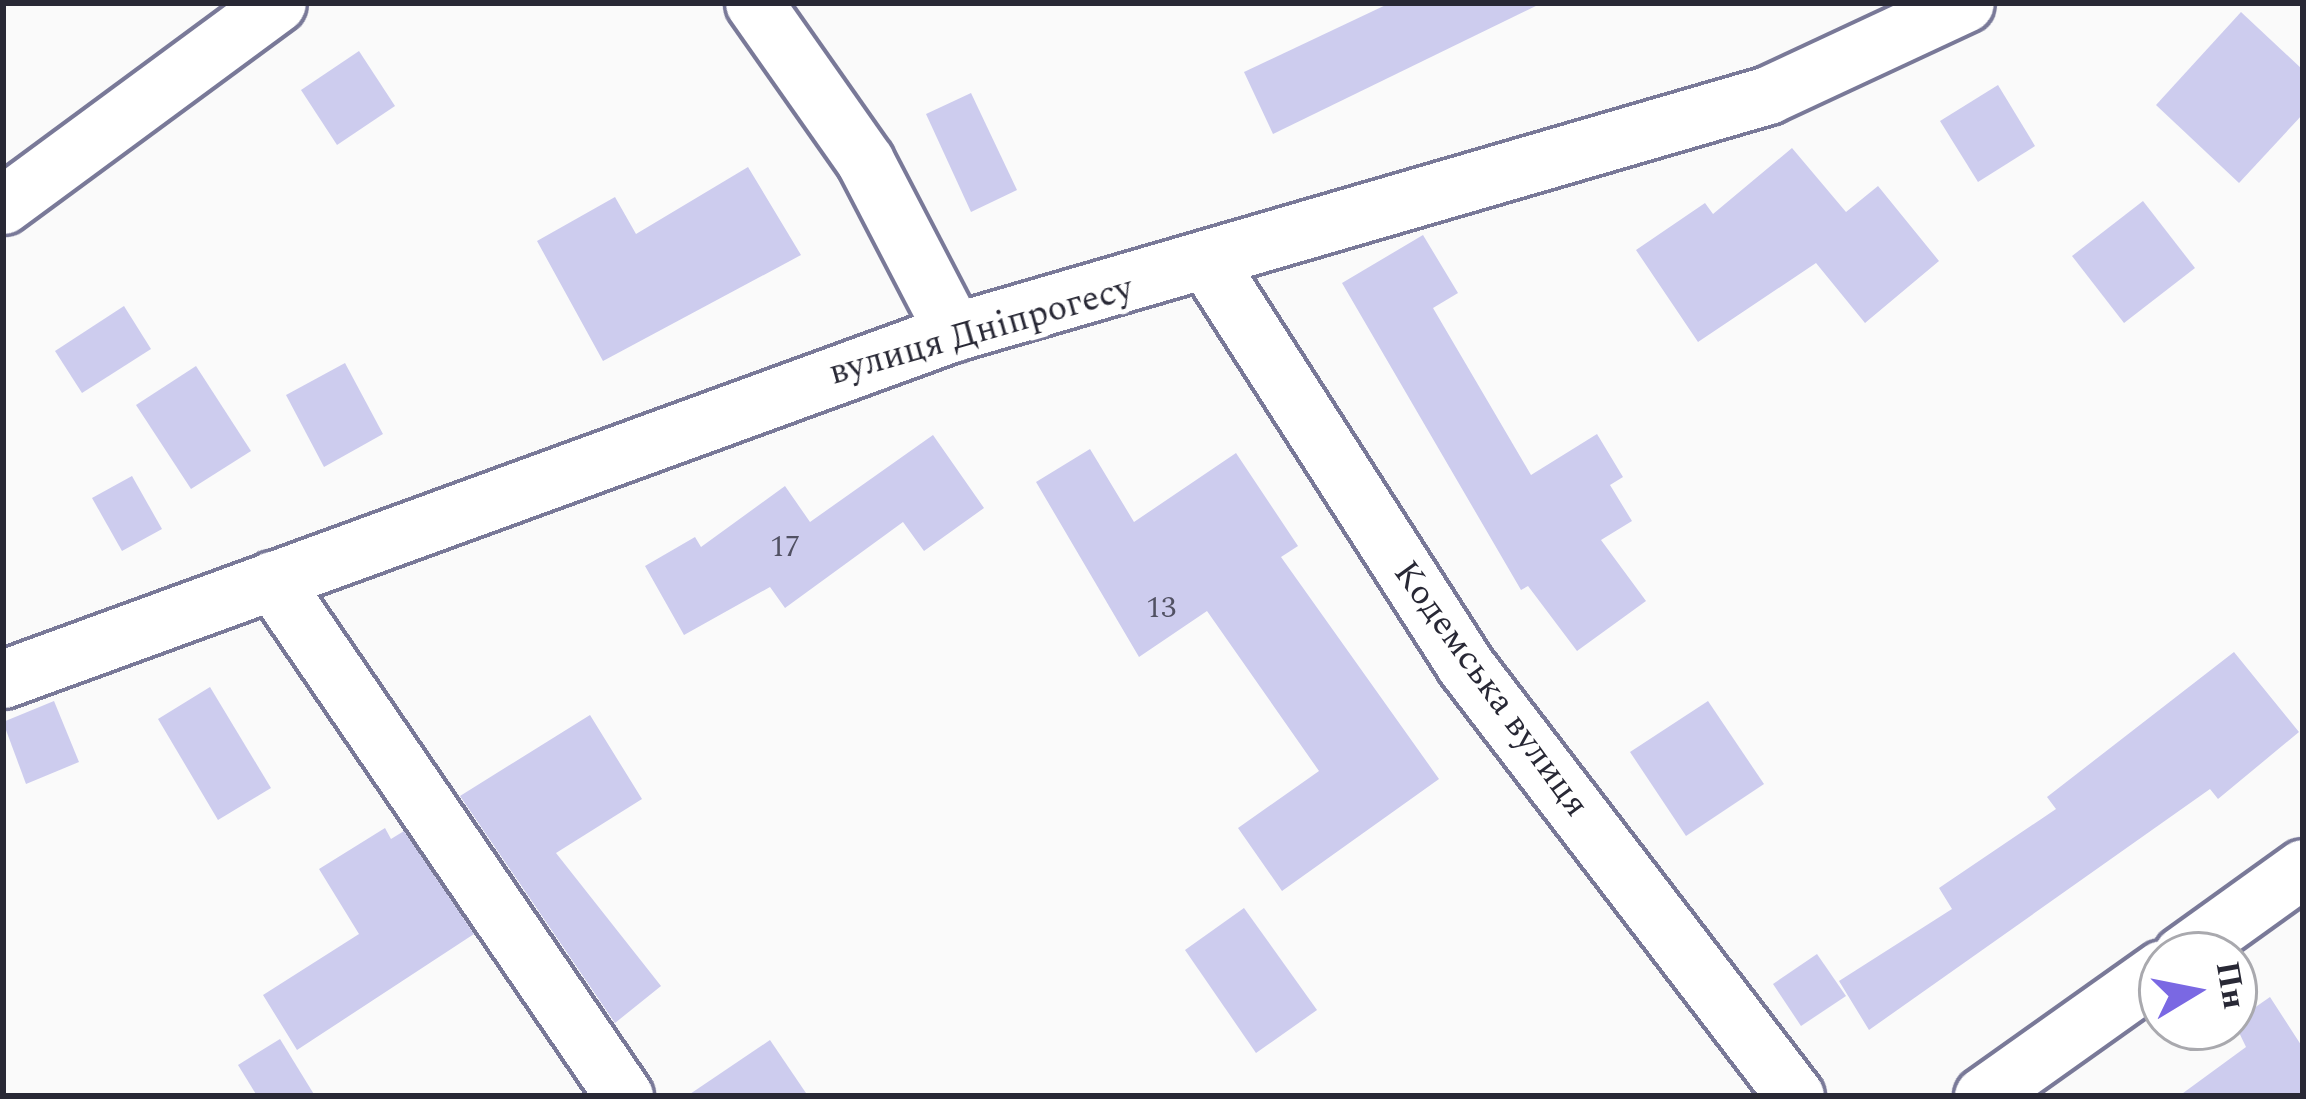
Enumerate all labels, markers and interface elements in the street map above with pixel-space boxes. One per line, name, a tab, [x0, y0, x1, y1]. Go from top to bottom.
street label: вулиця Дніпрогесу	[824, 267, 1138, 395]
house number: 17	[770, 529, 800, 565]
street label: Кодемська вулиця	[1384, 553, 1598, 825]
house number: 13	[1146, 590, 1176, 626]
north arrow	[2138, 931, 2258, 1051]
text: Пн	[2202, 958, 2259, 1013]

